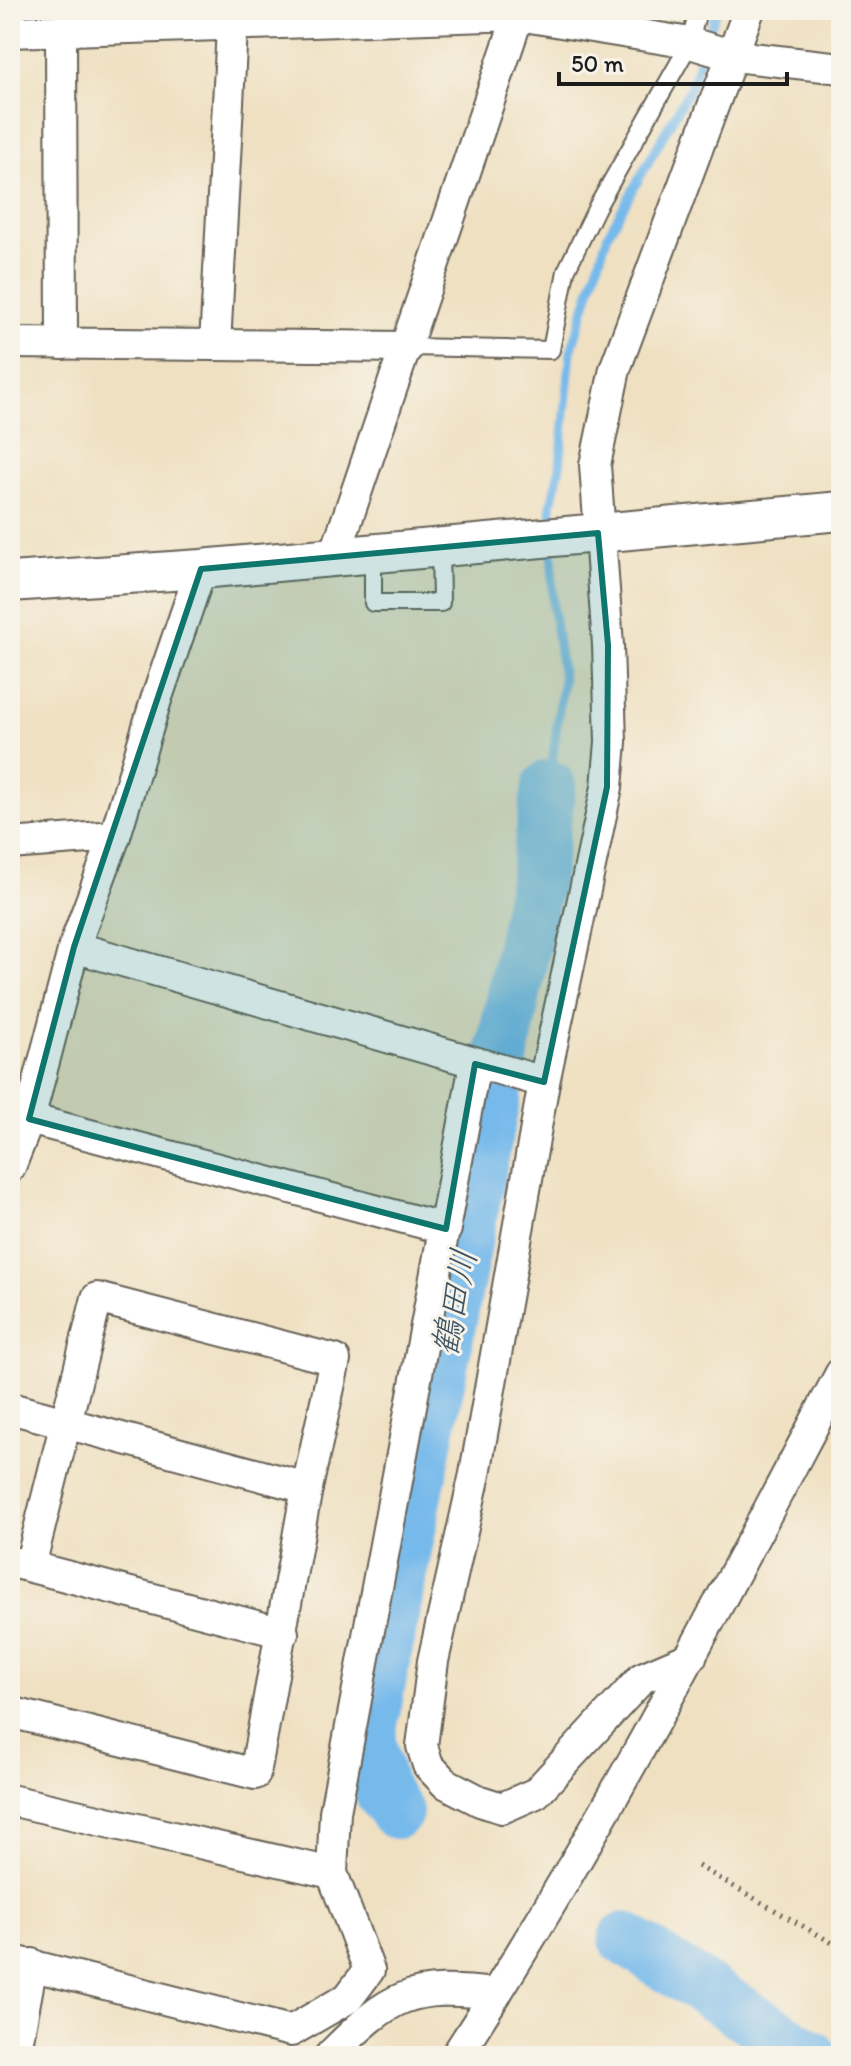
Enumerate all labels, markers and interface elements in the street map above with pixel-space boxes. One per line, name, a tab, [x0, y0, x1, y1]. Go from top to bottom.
scale bar	[559, 36, 787, 86]
text: 50 m	[571, 49, 624, 78]
water label: 鶴田川	[423, 1245, 485, 1359]

